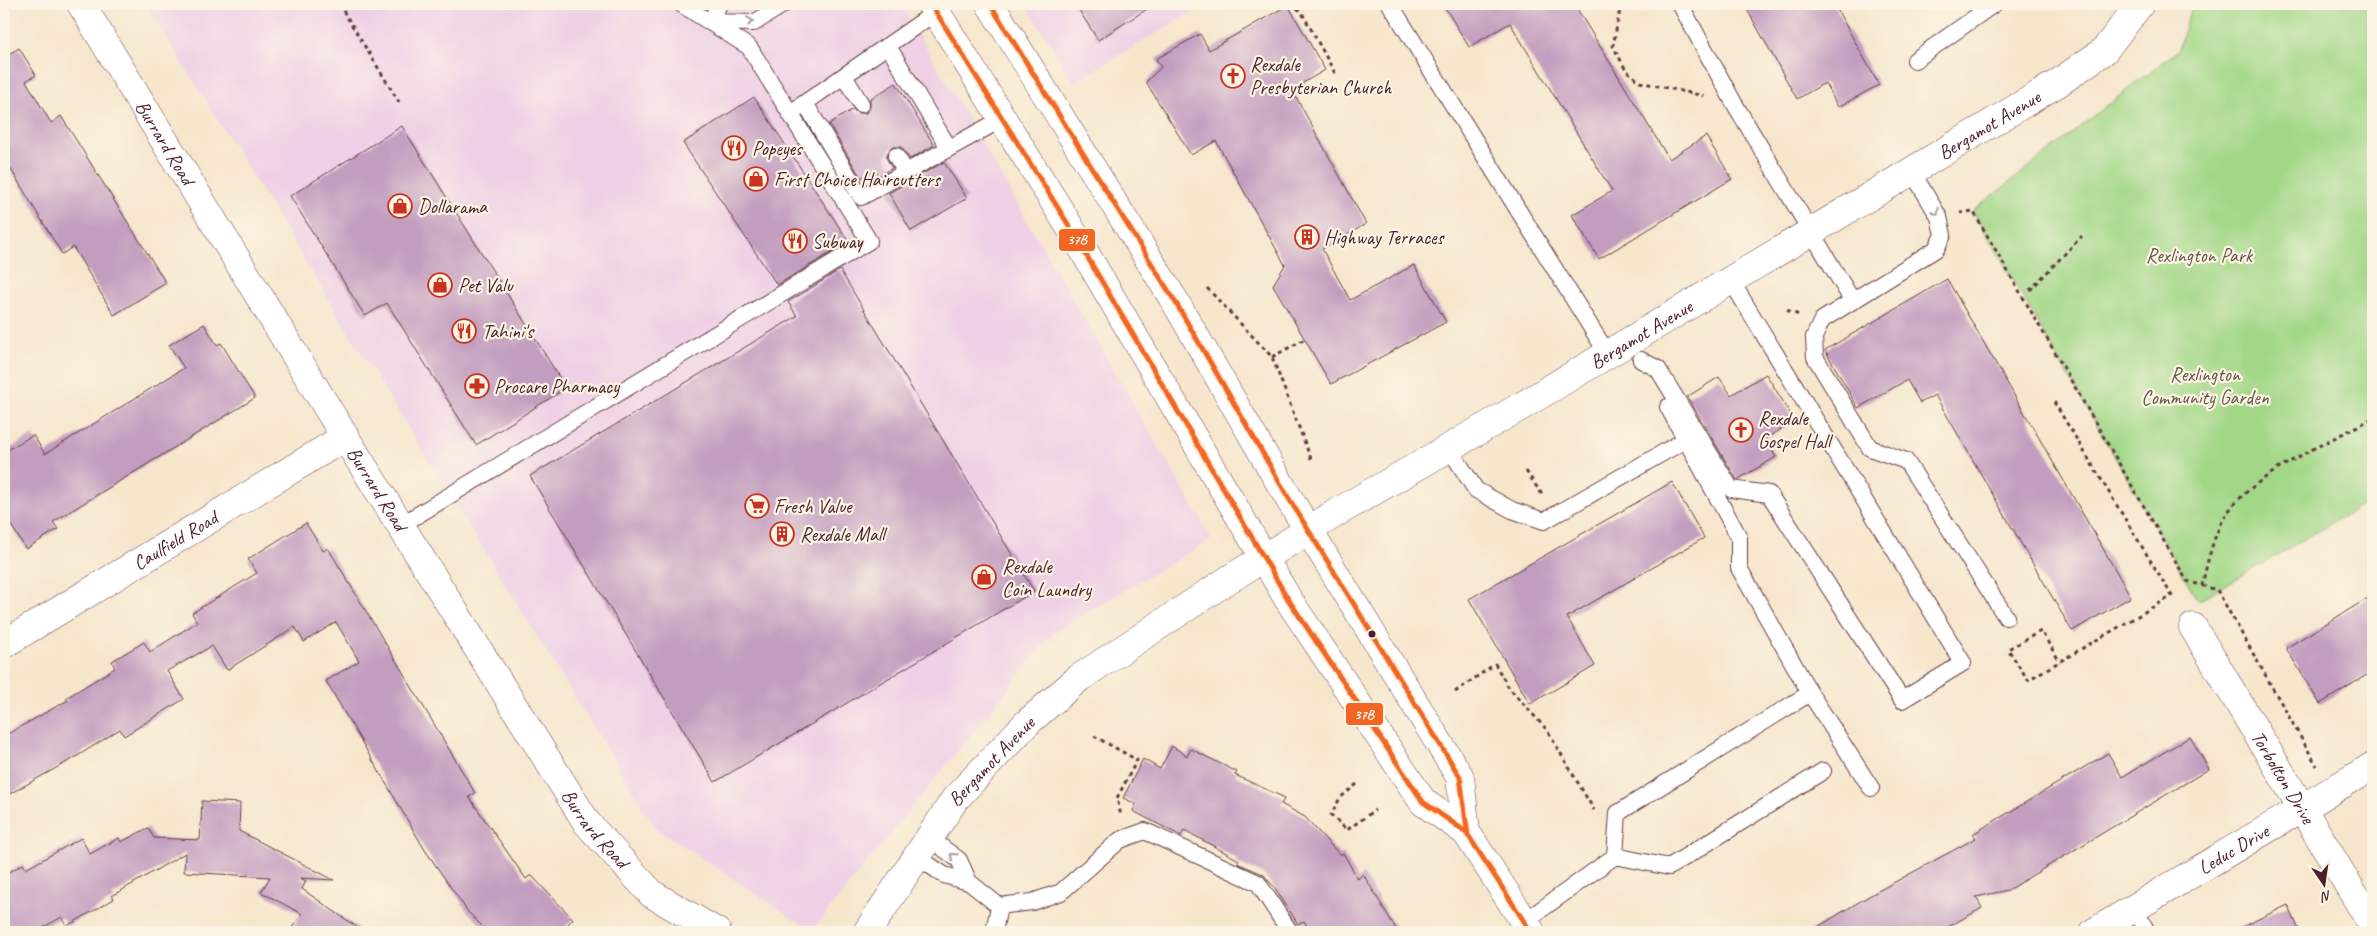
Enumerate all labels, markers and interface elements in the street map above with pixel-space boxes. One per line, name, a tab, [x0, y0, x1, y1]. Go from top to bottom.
one-way arrow	[746, 17, 754, 27]
place label: Rexdale Presbyterian Church	[1250, 52, 1392, 100]
church icon: Rexdale Presbyterian Church	[1220, 63, 1246, 89]
street label: Bergamot Avenue	[1933, 83, 2046, 165]
street label: Burrard Road	[130, 96, 202, 192]
restaurant icon: Popeyes	[721, 135, 747, 161]
place label: Popeyes	[752, 136, 804, 161]
shop icon: First Choice Haircutters	[743, 166, 769, 192]
place label: First Choice Haircutters	[774, 167, 942, 192]
shop icon: Dollarama	[387, 193, 413, 219]
place label: Dollarama	[418, 194, 488, 219]
one-way arrow	[1930, 207, 1940, 216]
building icon: Highway Terraces	[1294, 224, 1320, 250]
place label: Highway Terraces	[1324, 225, 1446, 250]
restaurant icon: Subway	[782, 228, 808, 254]
line badge: 37B	[1058, 228, 1096, 252]
place label: Subway	[812, 229, 865, 254]
text: 37B	[1067, 231, 1089, 248]
park label: Rexlington Park	[2146, 243, 2254, 268]
shop icon: Pet Valu	[427, 272, 453, 298]
place label: Pet Valu	[458, 273, 514, 298]
street label: Bergamot Avenue	[1585, 293, 1698, 375]
restaurant icon: Tahini's	[451, 318, 477, 344]
place label: Tahini's	[482, 319, 535, 344]
park label: Rexlington Community Garden	[2141, 362, 2270, 410]
pharmacy icon: Procare Pharmacy	[464, 373, 490, 399]
place label: Procare Pharmacy	[494, 374, 620, 399]
place label: Rexdale Gospel Hall	[1758, 406, 1834, 454]
church icon: Rexdale Gospel Hall	[1728, 417, 1754, 443]
street label: Burrard Road	[342, 442, 415, 538]
supermarket icon: Fresh Value	[744, 493, 770, 519]
place label: Fresh Value	[774, 494, 853, 519]
street label: Caulfield Road	[128, 503, 224, 575]
building icon: Rexdale Mall	[769, 521, 795, 547]
place label: Rexdale Mall	[800, 522, 888, 547]
place label: Rexdale Coin Laundry	[1002, 554, 1092, 602]
shop icon: Rexdale Coin Laundry	[971, 564, 997, 590]
unlabelled marker	[1367, 629, 1377, 639]
line badge: 37B	[1345, 702, 1384, 726]
text: 37B	[1354, 706, 1376, 723]
street label: Bergamot Avenue	[942, 709, 1040, 811]
street label: Torbolton Drive	[2246, 726, 2322, 829]
street label: Burrard Road	[556, 784, 636, 875]
street label: Leduc Drive	[2193, 818, 2274, 880]
one-way arrow	[949, 853, 958, 862]
north arrow	[2300, 858, 2350, 908]
text: N	[2318, 887, 2333, 906]

